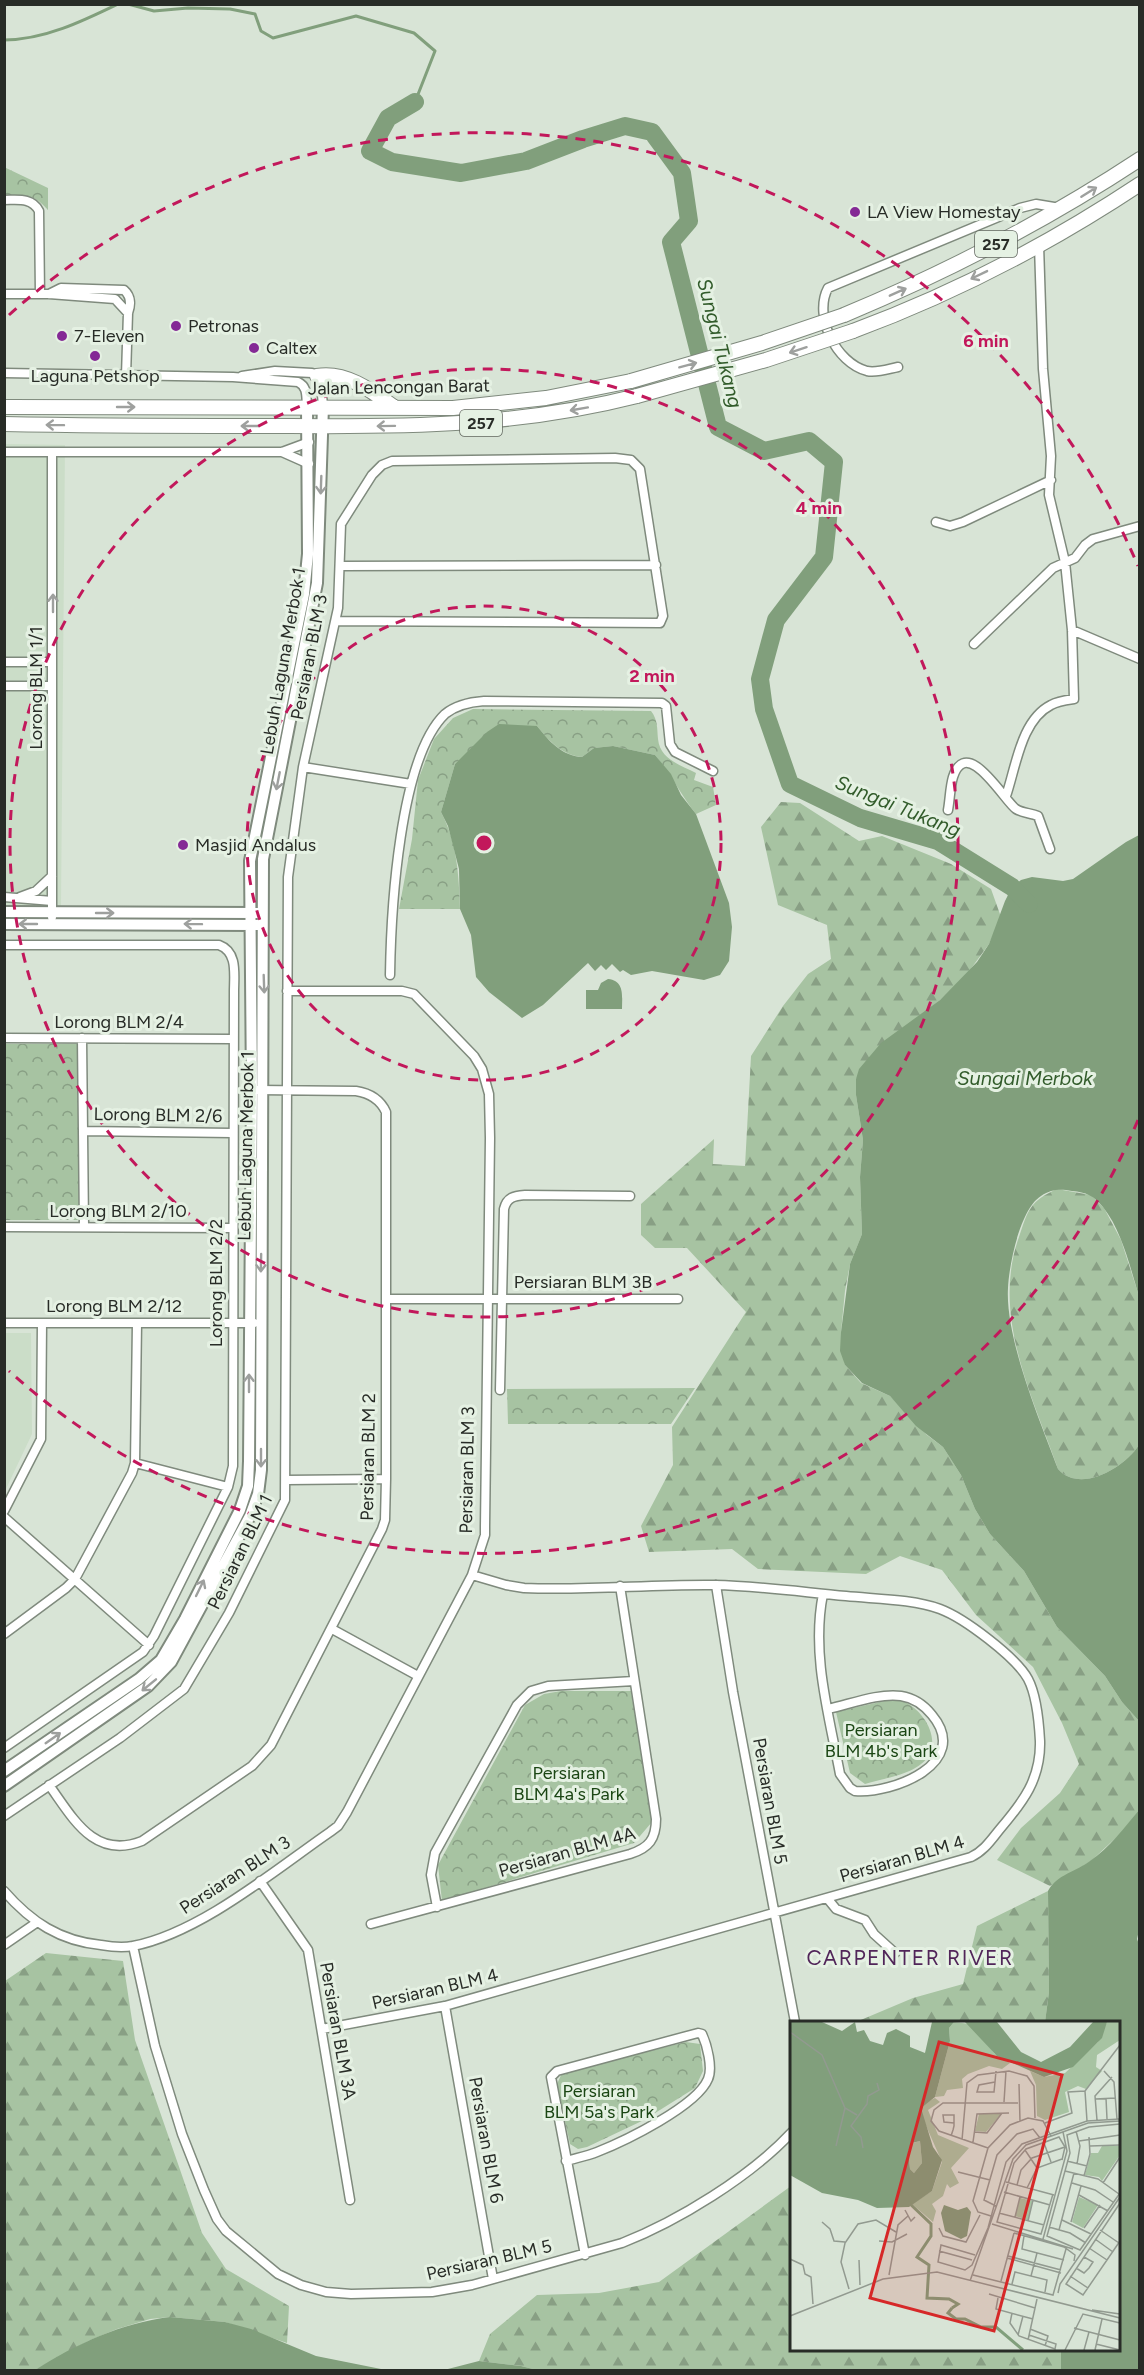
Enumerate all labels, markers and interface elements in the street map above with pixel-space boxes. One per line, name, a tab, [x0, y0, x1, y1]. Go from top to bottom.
one-way arrow	[1080, 185, 1097, 197]
place label: LA View Homestay	[867, 201, 1021, 223]
marker: LA View Homestay	[848, 205, 862, 219]
road number: 257	[975, 231, 1017, 257]
one-way arrow	[971, 270, 989, 282]
water label: Sungai Tukang	[692, 276, 748, 411]
one-way arrow	[889, 286, 907, 298]
place label: Petronas	[188, 315, 259, 337]
marker: Petronas	[169, 319, 183, 333]
place label: 7-Eleven	[74, 325, 144, 347]
marker: 7-Eleven	[55, 329, 69, 343]
text: 6 min	[963, 330, 1009, 352]
place label: Caltex	[266, 337, 318, 359]
marker: Caltex	[247, 341, 261, 355]
one-way arrow	[789, 345, 808, 356]
marker: Laguna Petshop	[88, 349, 102, 363]
one-way arrow	[678, 359, 697, 370]
place label: Laguna Petshop	[30, 365, 160, 387]
street label: Jalan Lencongan Barat	[308, 374, 490, 400]
one-way arrow	[115, 401, 135, 413]
one-way arrow	[570, 404, 590, 415]
road number: 257	[460, 410, 502, 436]
one-way arrow	[45, 419, 65, 431]
one-way arrow	[240, 420, 260, 432]
one-way arrow	[376, 421, 396, 432]
one-way arrow	[315, 475, 326, 495]
text: 4 min	[796, 497, 842, 519]
street label: Lebuh Laguna Merbok 1	[256, 566, 310, 756]
street label: Persiaran BLM 3	[286, 592, 332, 722]
one-way arrow	[47, 594, 58, 614]
street label: Lorong BLM 1/1	[25, 626, 47, 750]
text: 2 min	[629, 665, 675, 687]
water label: Sungai Tukang	[832, 770, 964, 842]
one-way arrow	[272, 771, 283, 790]
centre of rings	[474, 833, 494, 853]
place label: Masjid Andalus	[195, 834, 316, 856]
marker: Masjid Andalus	[176, 838, 190, 852]
one-way arrow	[94, 907, 114, 918]
one-way arrow	[19, 918, 39, 930]
one-way arrow	[183, 918, 203, 930]
one-way arrow	[258, 973, 269, 993]
street label: Lorong BLM 2/4	[54, 1011, 184, 1033]
street label: Lebuh Laguna Merbok 1	[233, 1051, 259, 1241]
water label: Sungai Merbok	[957, 1066, 1094, 1090]
street label: Lorong BLM 2/6	[93, 1103, 223, 1127]
street label: Lorong BLM 2/10	[49, 1200, 187, 1222]
street label: Lorong BLM 2/2	[205, 1219, 227, 1347]
one-way arrow	[255, 1252, 267, 1272]
street label: Persiaran BLM 3B	[514, 1271, 652, 1293]
street label: Lorong BLM 2/12	[46, 1295, 182, 1317]
one-way arrow	[244, 1373, 255, 1393]
street label: Persiaran BLM 2	[356, 1393, 380, 1521]
street label: Persiaran BLM 3	[455, 1406, 479, 1534]
one-way arrow	[255, 1447, 267, 1467]
street label: Persiaran BLM 1	[203, 1491, 277, 1613]
one-way arrow	[195, 1579, 206, 1597]
one-way arrow	[141, 1678, 157, 1691]
park label: Persiaran BLM 4b's Park	[825, 1719, 937, 1762]
one-way arrow	[44, 1732, 60, 1744]
street label: Persiaran BLM 5	[748, 1736, 792, 1866]
park label: Persiaran BLM 4a's Park	[513, 1762, 625, 1805]
street label: Persiaran BLM 4A	[496, 1822, 638, 1882]
street label: Persiaran BLM 3	[176, 1831, 294, 1919]
street label: Persiaran BLM 4	[837, 1831, 967, 1887]
district label: CARPENTER RIVER	[806, 1945, 1014, 1970]
street label: Persiaran BLM 3A	[315, 1960, 361, 2102]
street label: Persiaran BLM 4	[370, 1964, 500, 2014]
inset map	[790, 2021, 1120, 2351]
street label: Persiaran BLM 6	[464, 2075, 508, 2205]
park label: Persiaran BLM 5a's Park	[544, 2080, 654, 2123]
street label: Persiaran BLM 5	[424, 2235, 554, 2285]

